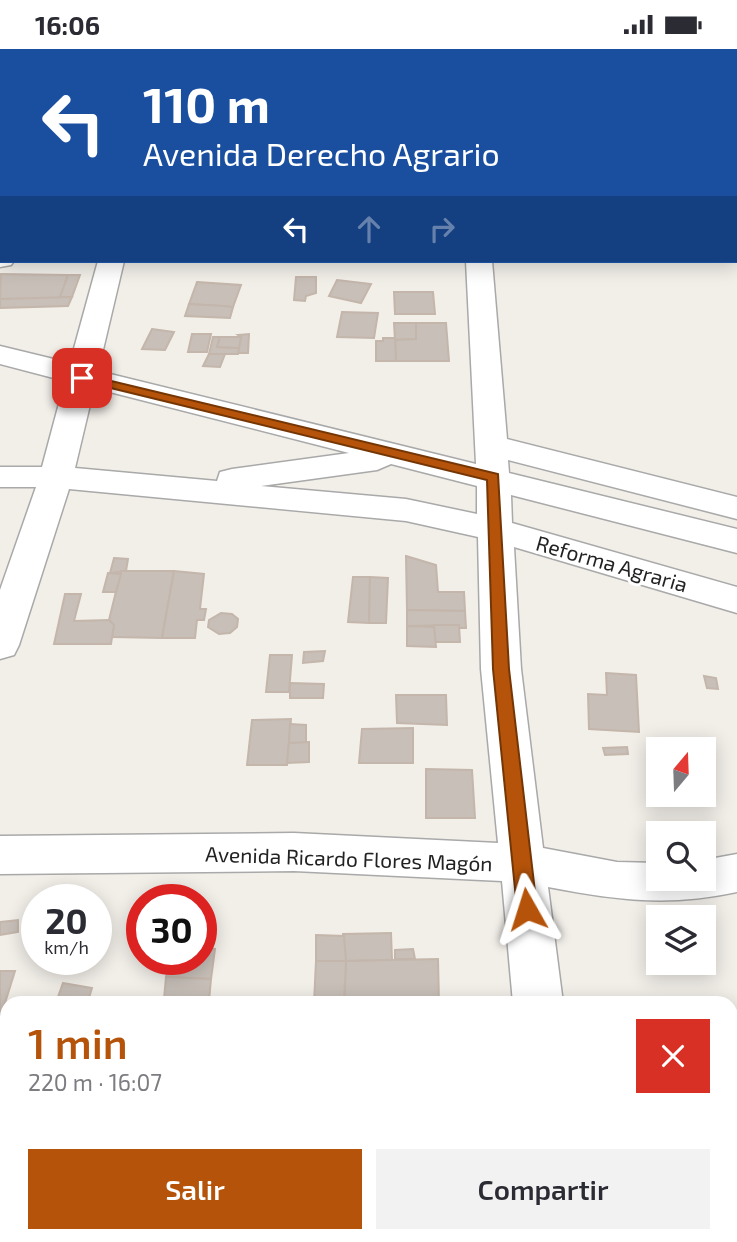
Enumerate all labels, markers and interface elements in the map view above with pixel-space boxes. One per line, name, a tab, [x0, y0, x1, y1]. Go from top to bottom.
text: 16:06	[35, 9, 100, 40]
text: 110 m	[143, 74, 270, 133]
icon: left	[28, 77, 119, 168]
text: Avenida Derecho Agrario	[143, 134, 500, 172]
icon: left	[277, 210, 315, 248]
icon: ahead	[350, 210, 388, 248]
icon: right	[423, 210, 461, 248]
pin	[52, 348, 112, 408]
icon: arrive	[63, 359, 101, 397]
street label: Reforma Agraria	[533, 529, 691, 597]
north arrow	[646, 737, 716, 807]
map controls	[646, 737, 716, 975]
button: search	[646, 821, 716, 891]
street label: Avenida Ricardo Flores Magón	[205, 840, 493, 876]
position arrow	[490, 872, 564, 946]
speed limit sign: 30	[126, 884, 217, 975]
text: 20	[45, 899, 88, 941]
button: layers	[646, 905, 716, 975]
text: km/h	[44, 936, 89, 958]
text: 1 min	[28, 1017, 128, 1067]
button: close	[636, 1019, 710, 1093]
text: 220 m · 16:07	[28, 1068, 162, 1096]
button: Salir	[28, 1149, 362, 1229]
button: Compartir	[376, 1149, 710, 1229]

